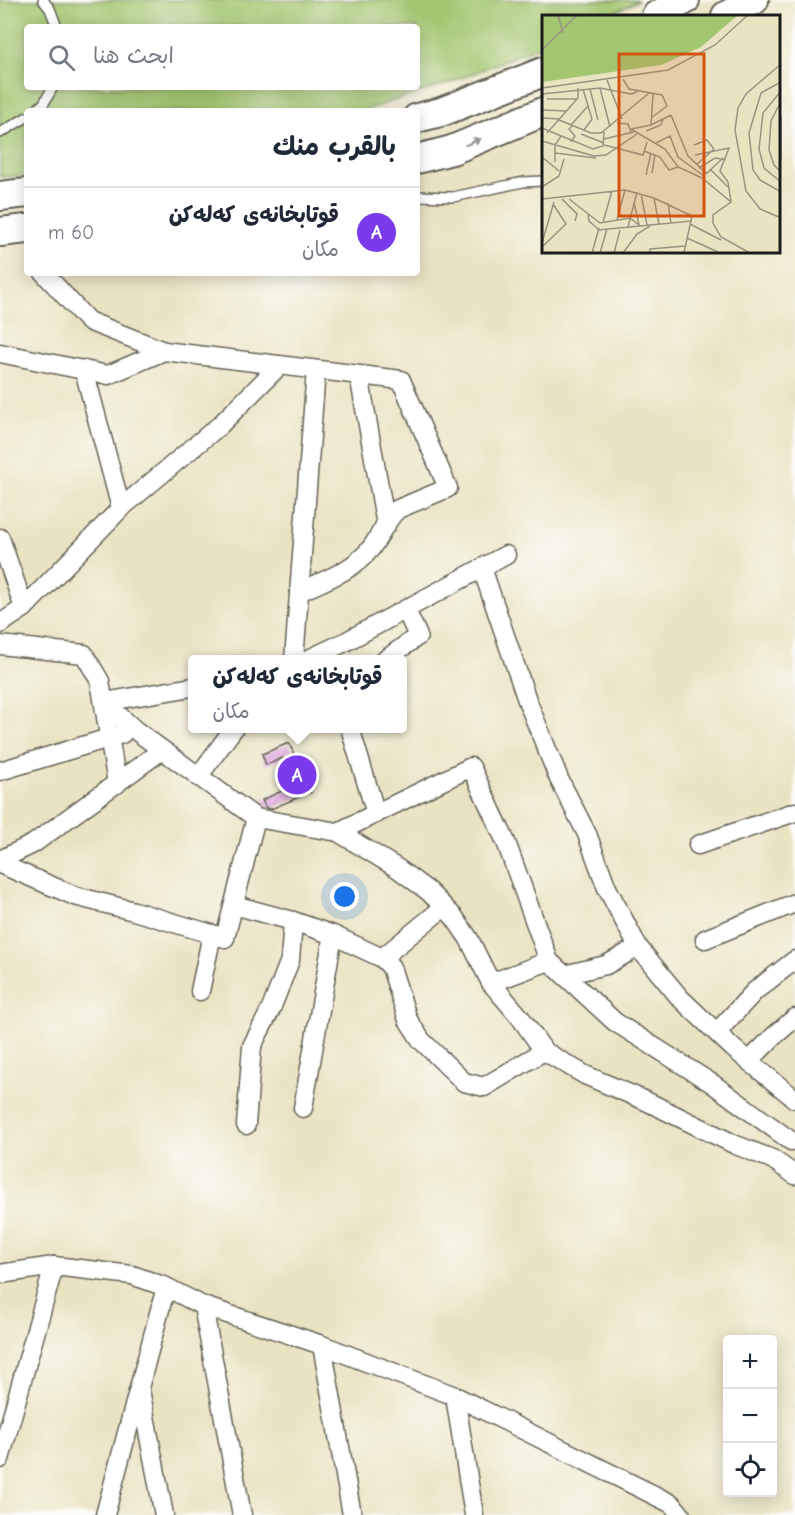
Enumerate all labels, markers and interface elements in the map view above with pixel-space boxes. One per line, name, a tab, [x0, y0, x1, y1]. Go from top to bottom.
inset map	[542, 15, 780, 254]
search box	[24, 24, 420, 90]
icon: search	[45, 41, 78, 74]
text: ابحث هنا	[93, 43, 174, 69]
text: بالقرب منك	[273, 132, 396, 162]
one-way arrow	[464, 137, 482, 147]
text: قوتابخانەی کەلەکن	[169, 202, 339, 228]
text: 60 m	[48, 221, 94, 244]
text: A	[371, 221, 382, 244]
text: مكان	[302, 238, 339, 261]
popup	[188, 655, 407, 733]
text: قوتابخانەی کەلەکن	[212, 664, 383, 690]
text: مكان	[212, 700, 250, 723]
pin: A	[278, 752, 316, 798]
your location	[330, 882, 359, 911]
map controls	[723, 1335, 777, 1497]
button: +	[723, 1335, 777, 1389]
button: −	[723, 1389, 777, 1443]
button: locate	[723, 1443, 777, 1497]

